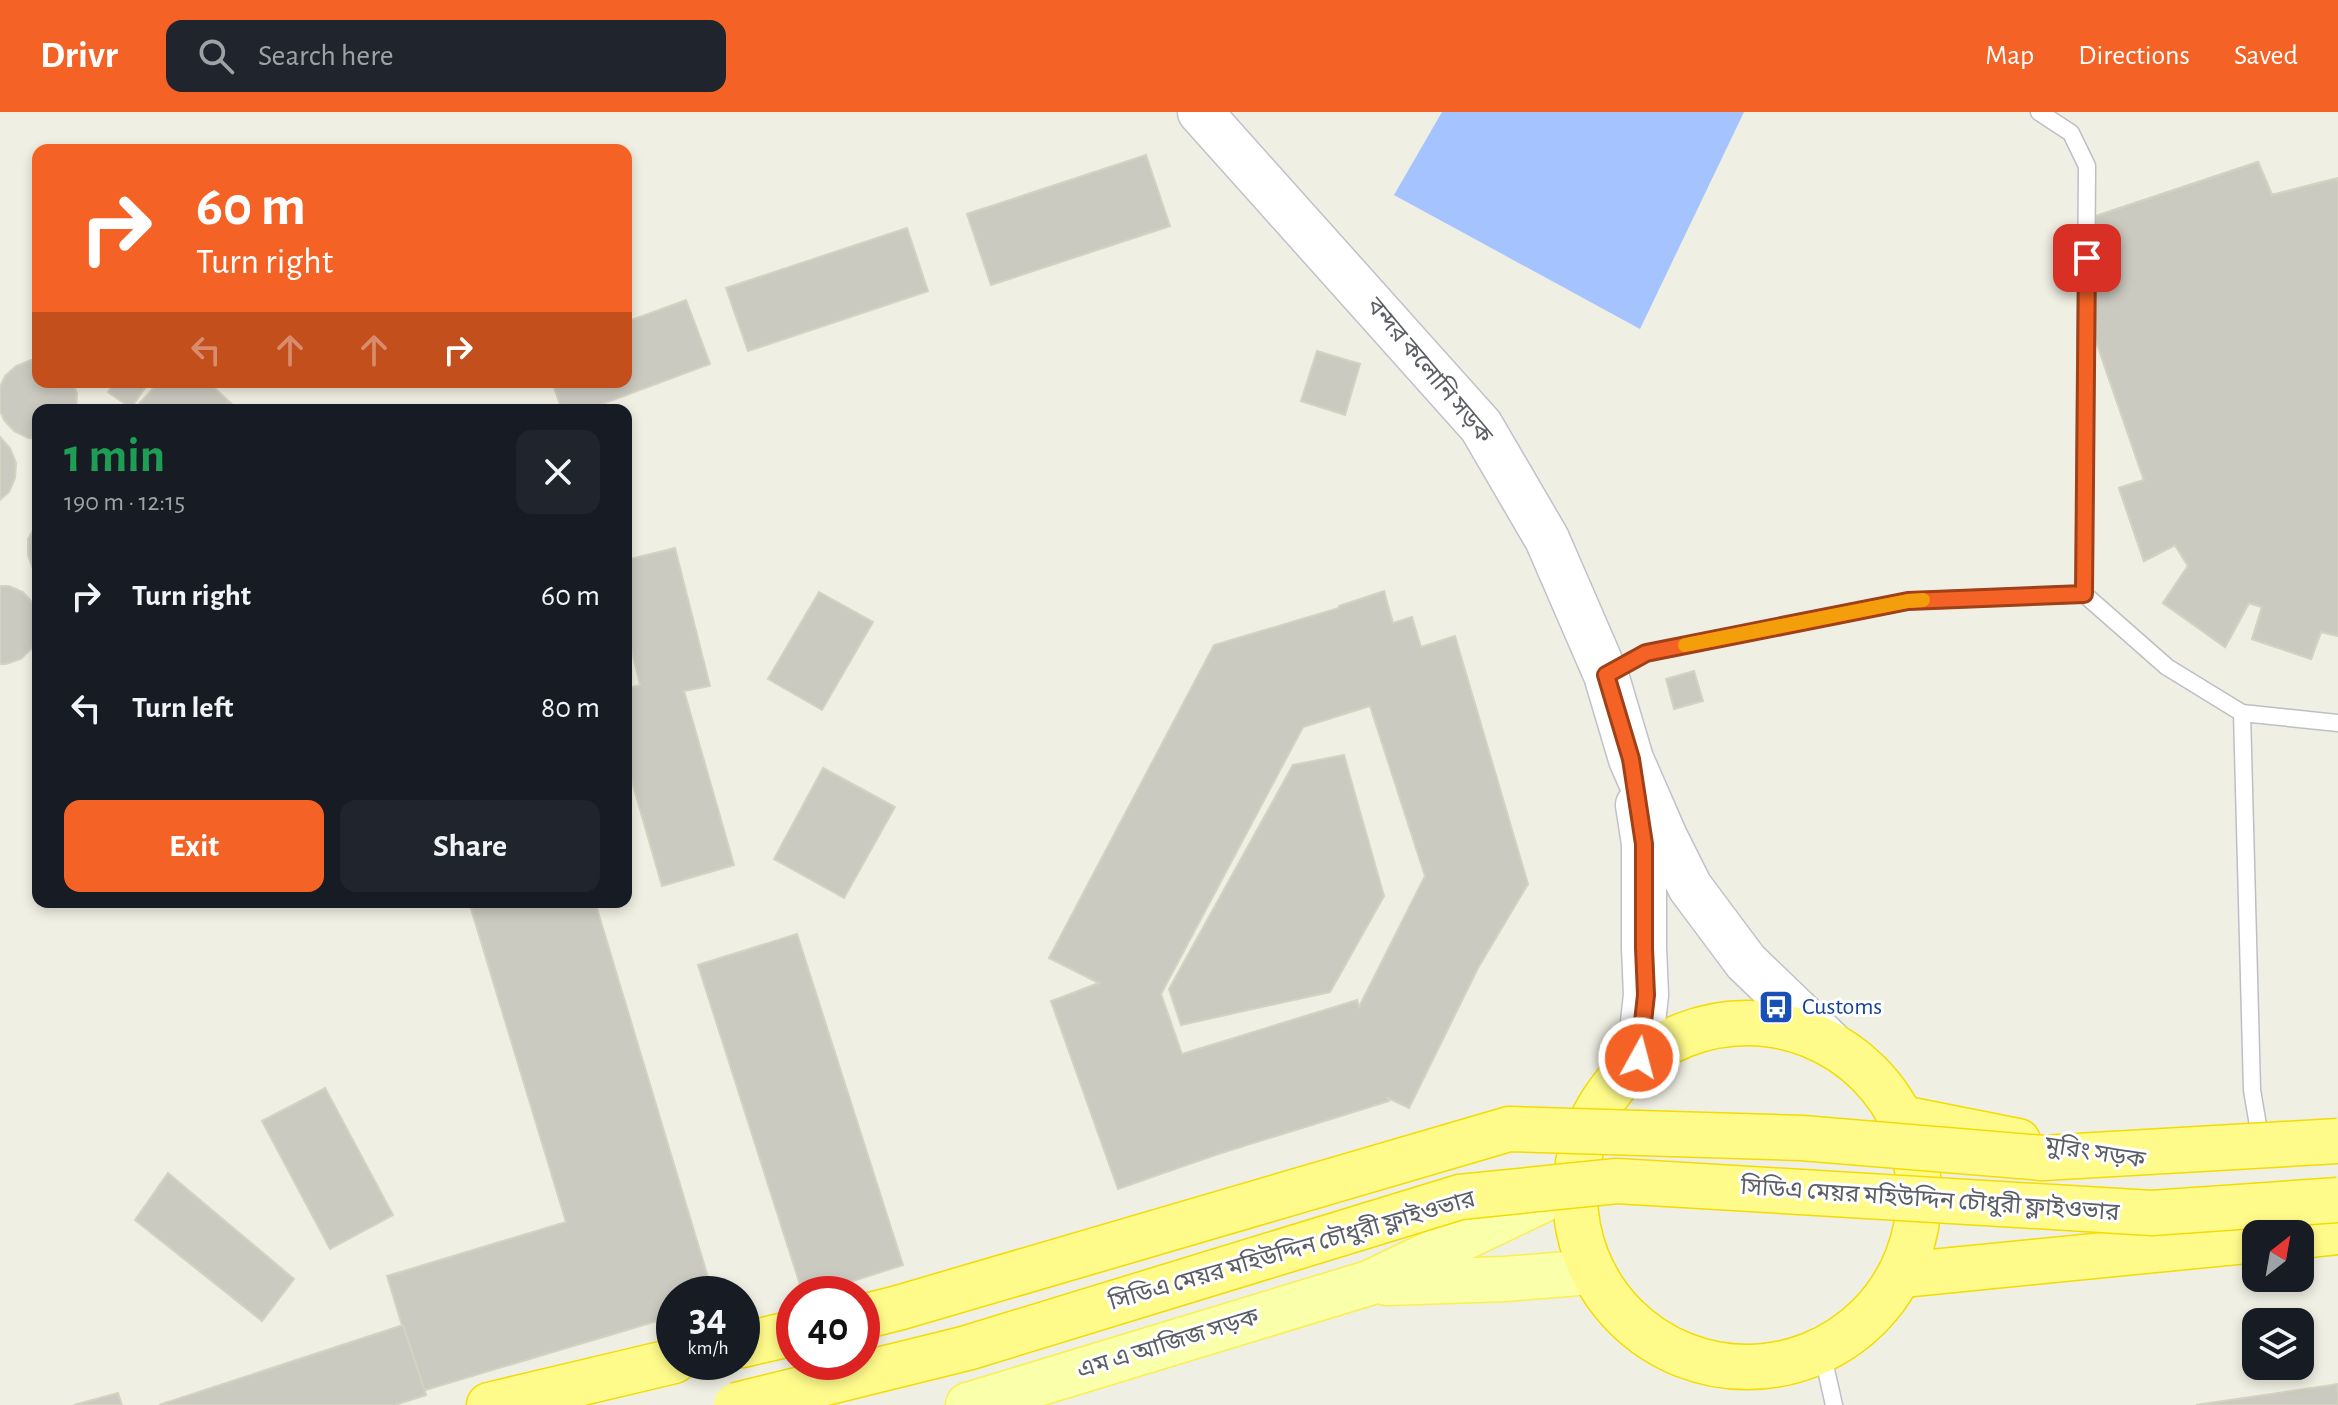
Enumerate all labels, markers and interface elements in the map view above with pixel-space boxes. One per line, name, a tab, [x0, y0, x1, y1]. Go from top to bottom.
search box	[166, 20, 726, 92]
icon: search	[194, 34, 238, 78]
text: Drivr	[40, 37, 118, 75]
text: Search here	[258, 41, 394, 71]
text: Map	[1985, 42, 2034, 70]
text: Directions	[2078, 42, 2190, 70]
text: Saved	[2234, 42, 2298, 70]
icon: right	[64, 176, 168, 280]
text: 60 m	[196, 179, 306, 235]
pin	[2053, 224, 2121, 292]
icon: arrive	[2065, 236, 2109, 280]
text: Turn right	[196, 244, 333, 280]
street label: বন্দর কলোনি সড়ক	[1361, 291, 1499, 449]
icon: left	[184, 328, 228, 372]
icon: ahead	[268, 328, 312, 372]
icon: ahead	[352, 328, 396, 372]
icon: right	[436, 328, 480, 372]
button: close	[516, 430, 600, 514]
text: 1 min	[64, 433, 165, 481]
text: 190 m · 12:15	[64, 489, 185, 515]
icon: right	[64, 574, 108, 618]
text: Turn right	[132, 581, 251, 611]
text: 60 m	[541, 581, 600, 611]
icon: left	[64, 686, 108, 730]
text: Turn left	[132, 693, 233, 723]
text: 80 m	[541, 693, 600, 723]
button: Exit	[64, 800, 324, 892]
button: Share	[340, 800, 600, 892]
bus stop icon: Customs	[1757, 988, 1795, 1026]
place label: Customs	[1802, 995, 1882, 1019]
position arrow	[1597, 1016, 1681, 1100]
street label: মুরিং সড়ক	[2042, 1130, 2148, 1174]
street label: সিডিএ মেয়র মহিউদ্দিন চৌধুরী ফ্লাইওভার	[1739, 1172, 2121, 1226]
street label: সিডিএ মেয়র মহিউদ্দিন চৌধুরী ফ্লাইওভার	[1104, 1184, 1479, 1316]
north arrow	[2242, 1220, 2314, 1292]
map controls	[2242, 1220, 2314, 1380]
speed limit sign: 40	[776, 1276, 880, 1380]
text: 34	[689, 1298, 727, 1338]
street label: এম এ আজিজ সড়ক	[1073, 1302, 1262, 1383]
button: layers	[2242, 1308, 2314, 1380]
text: km/h	[687, 1338, 729, 1358]

